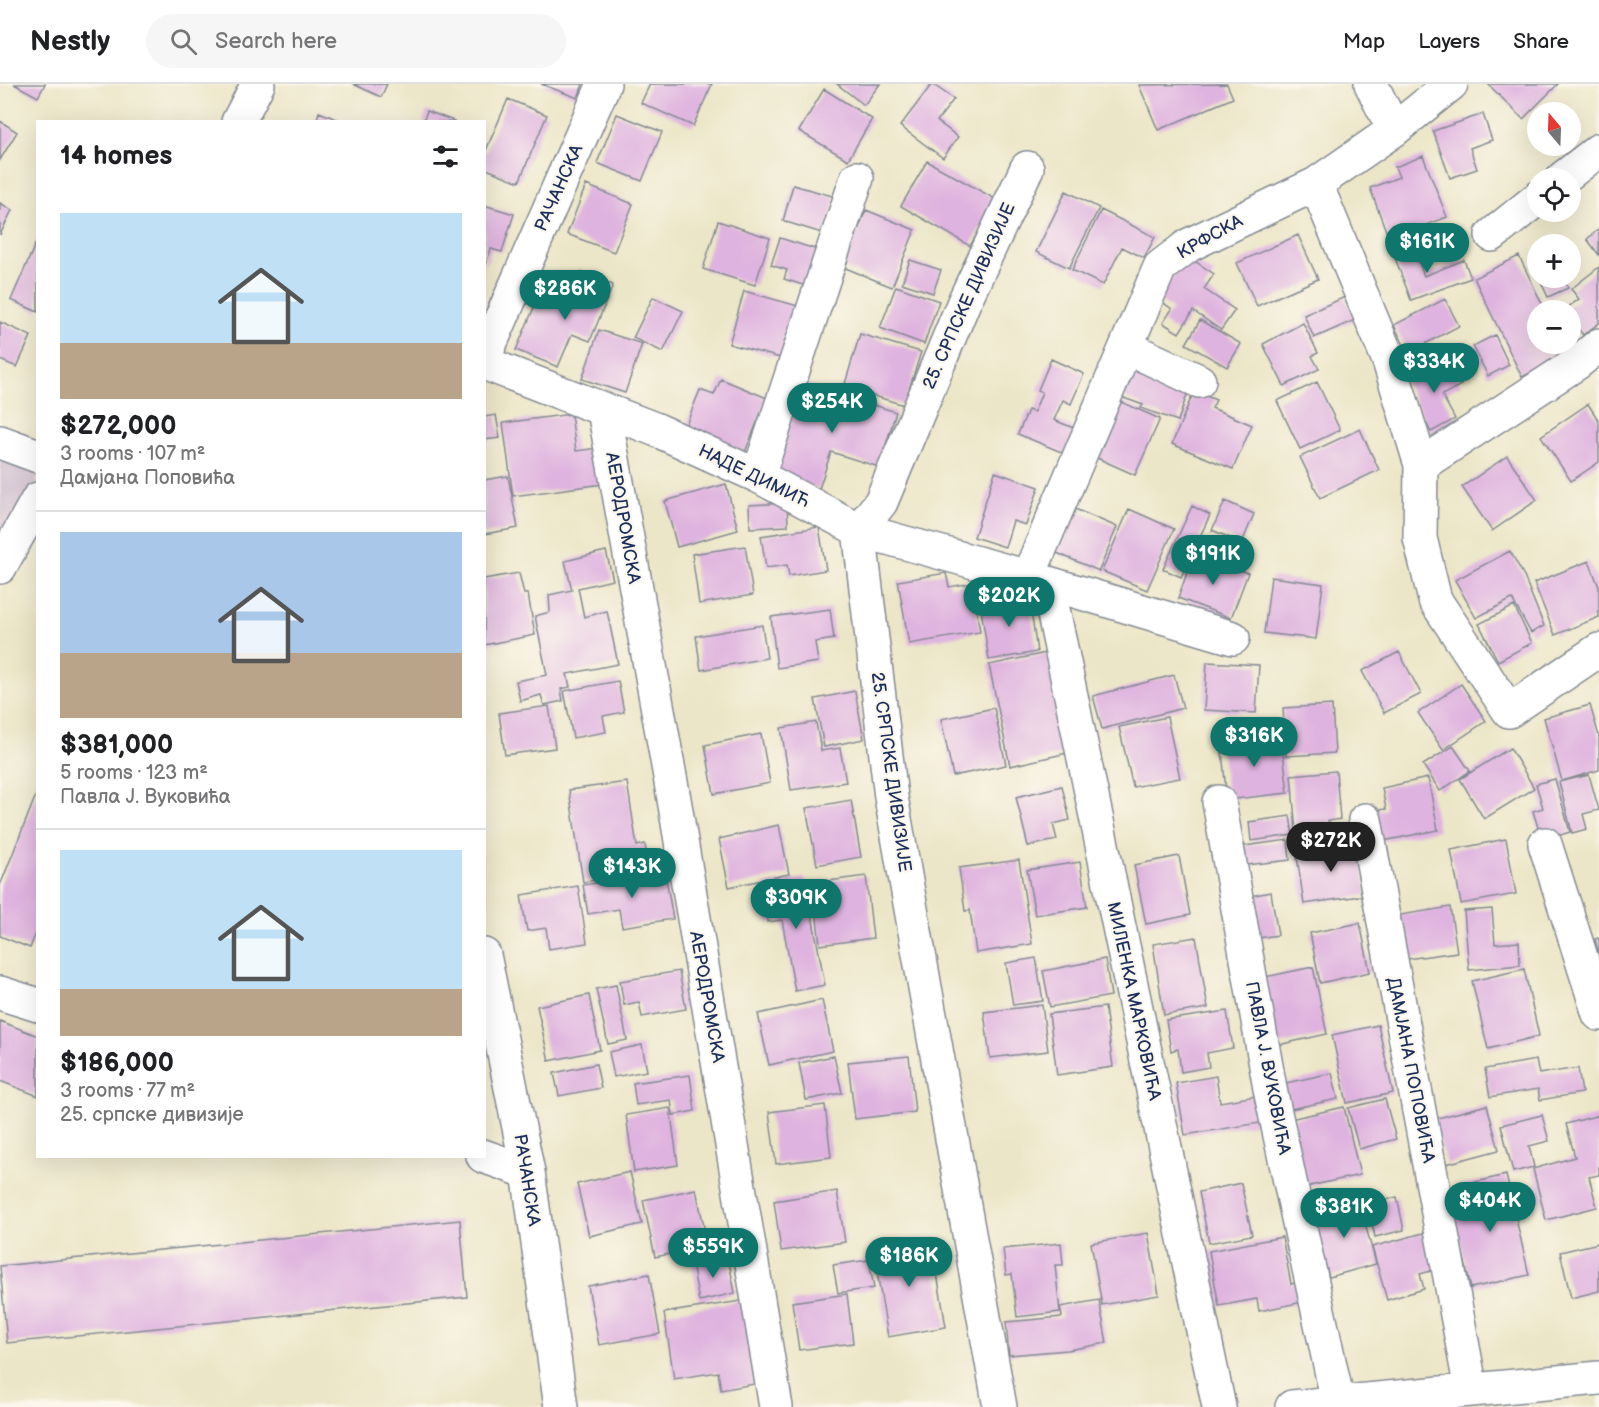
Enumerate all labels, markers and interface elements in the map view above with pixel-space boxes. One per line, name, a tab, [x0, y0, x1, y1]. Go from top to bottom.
search box	[146, 14, 566, 68]
text: Nestly	[30, 25, 110, 58]
icon: search	[167, 25, 200, 58]
text: Search here	[215, 28, 337, 55]
text: Map	[1343, 29, 1385, 54]
text: Layers	[1418, 29, 1480, 54]
text: Share	[1513, 29, 1569, 54]
north arrow	[1527, 102, 1581, 156]
map controls	[1527, 102, 1581, 354]
icon: filters	[429, 140, 462, 173]
text: 14 homes	[60, 141, 172, 172]
street label: РАЧАНСКА	[530, 141, 588, 235]
button: locate	[1527, 168, 1581, 222]
street label: 25. СРПСКЕ ДИВИЗИЈЕ	[918, 200, 1020, 392]
street label: КРФСКА	[1174, 210, 1246, 264]
pin: $161K	[1385, 223, 1469, 274]
text: $161K	[1399, 230, 1455, 254]
button: +	[1527, 234, 1581, 288]
icon: home	[207, 252, 315, 360]
pin: $286K	[523, 270, 607, 321]
text: $286K	[534, 277, 596, 301]
button: −	[1527, 300, 1581, 354]
pin: $334K	[1392, 343, 1476, 394]
text: $334K	[1403, 350, 1465, 374]
pin: $254K	[790, 383, 874, 434]
text: $254K	[801, 390, 863, 414]
text: $272,000	[60, 411, 176, 442]
street label: НАДЕ ДИМИЋ	[695, 440, 813, 512]
text: 3 rooms · 107 m²	[60, 442, 205, 466]
street label: АЕРОДРОМСКА	[601, 450, 645, 585]
text: Дамјана Поповића	[60, 466, 235, 490]
pin: $191K	[1171, 535, 1255, 586]
text: $191K	[1185, 542, 1241, 566]
icon: home	[207, 571, 315, 679]
pin: $202K	[967, 577, 1051, 628]
text: $202K	[978, 584, 1040, 608]
street label: 25. СРПСКЕ ДИВИЗИЈЕ	[867, 671, 915, 873]
pin: $316K	[1212, 717, 1296, 768]
text: $316K	[1225, 724, 1284, 748]
text: $381,000	[60, 730, 173, 761]
text: 5 rooms · 123 m²	[60, 761, 208, 785]
text: Павла Ј. Вуковића	[60, 785, 231, 809]
pin: $272K	[1289, 822, 1373, 873]
text: $272K	[1300, 829, 1362, 853]
pin: $143K	[590, 848, 674, 899]
text: $143K	[603, 855, 661, 879]
pin: $309K	[754, 879, 838, 930]
text: $309K	[765, 886, 827, 910]
icon: home	[207, 889, 315, 997]
street label: МИЛЕНКА МАРКОВИЋА	[1103, 900, 1165, 1102]
street label: АЕРОДРОМСКА	[685, 929, 729, 1064]
street label: ДАМЈАНА ПОПОВИЋА	[1383, 975, 1439, 1165]
street label: ПАВЛА Ј. ВУКОВИЋА	[1241, 980, 1295, 1156]
text: $186,000	[60, 1048, 174, 1079]
text: 3 rooms · 77 m²	[60, 1079, 195, 1103]
text: 25. српске дивизије	[60, 1103, 244, 1127]
street label: РАЧАНСКА	[509, 1132, 545, 1228]
pin: $404K	[1448, 1182, 1532, 1233]
pin: $381K	[1302, 1188, 1386, 1239]
text: $404K	[1459, 1189, 1521, 1213]
text: $381K	[1315, 1195, 1373, 1219]
pin: $559K	[671, 1228, 755, 1279]
text: $559K	[682, 1235, 744, 1259]
pin: $186K	[867, 1237, 951, 1288]
text: $186K	[879, 1244, 939, 1268]

